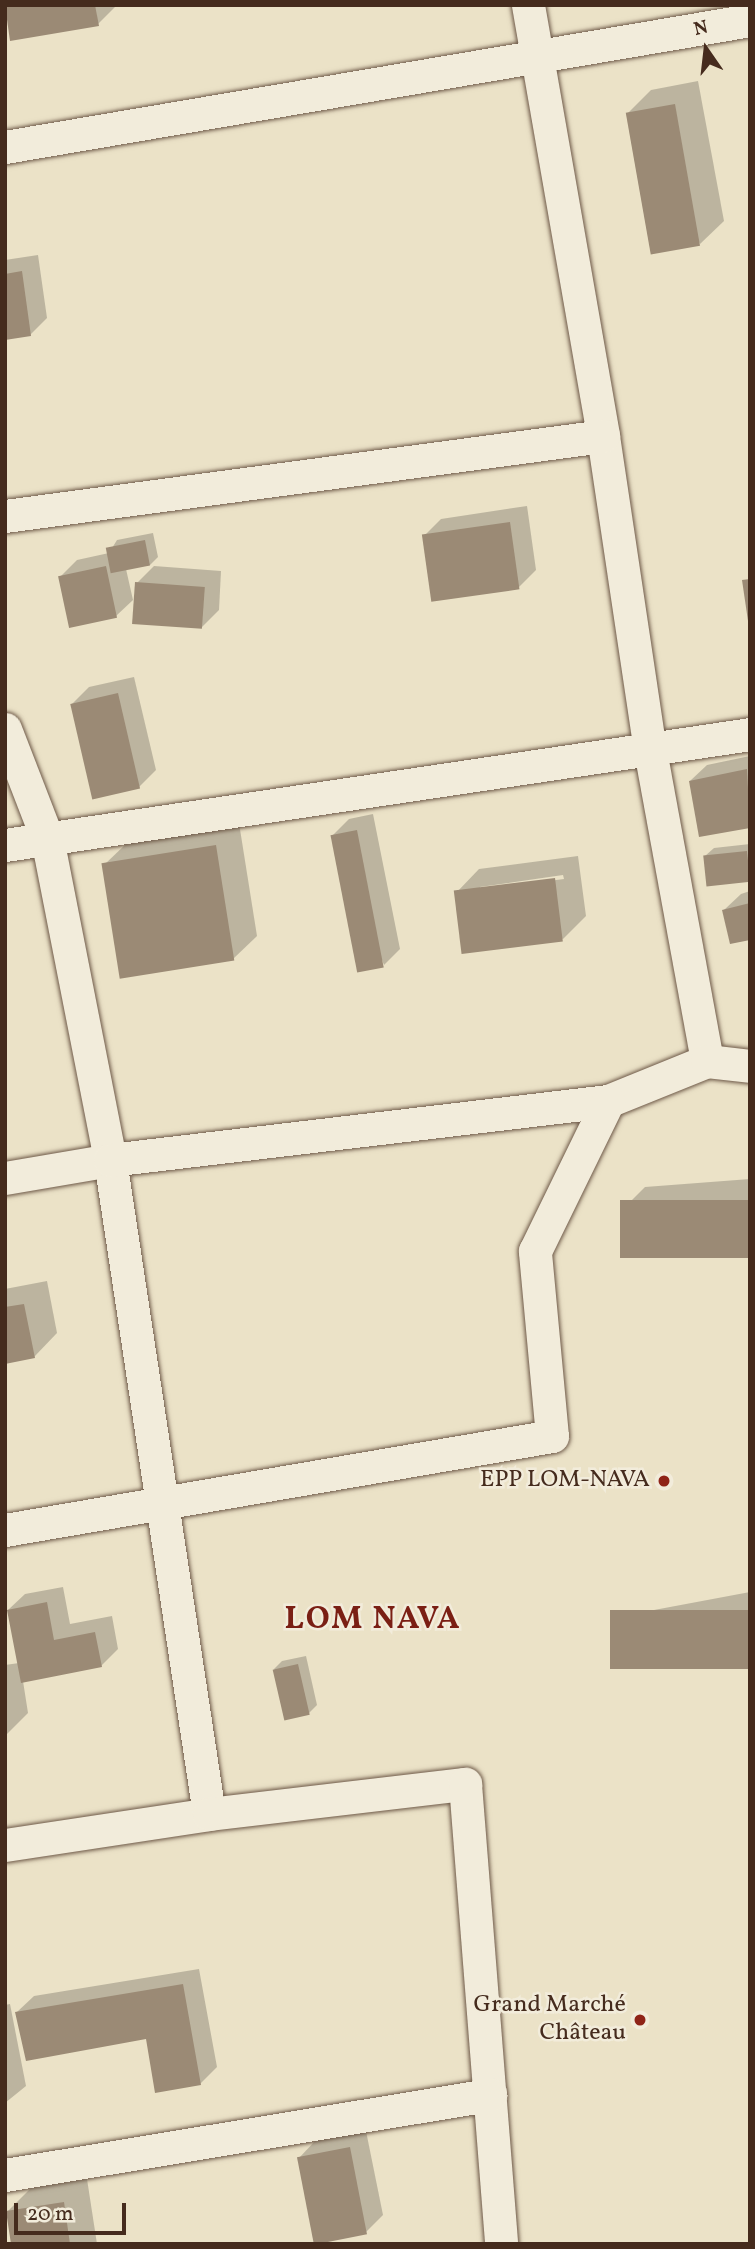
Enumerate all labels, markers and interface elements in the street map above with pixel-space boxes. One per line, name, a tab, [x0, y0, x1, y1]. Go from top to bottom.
north arrow	[671, 14, 741, 84]
text: N	[691, 14, 711, 43]
place label: EPP LOM-NAVA	[480, 1467, 650, 1495]
marker: EPP LOM-NAVA	[656, 1473, 672, 1489]
district label: LOM NAVA	[285, 1601, 461, 1639]
place label: Grand Marché Château	[474, 1992, 626, 2048]
marker: Grand Marché Château	[632, 2012, 648, 2028]
scale bar	[18, 2190, 130, 2234]
text: 20 m	[27, 2200, 73, 2229]

